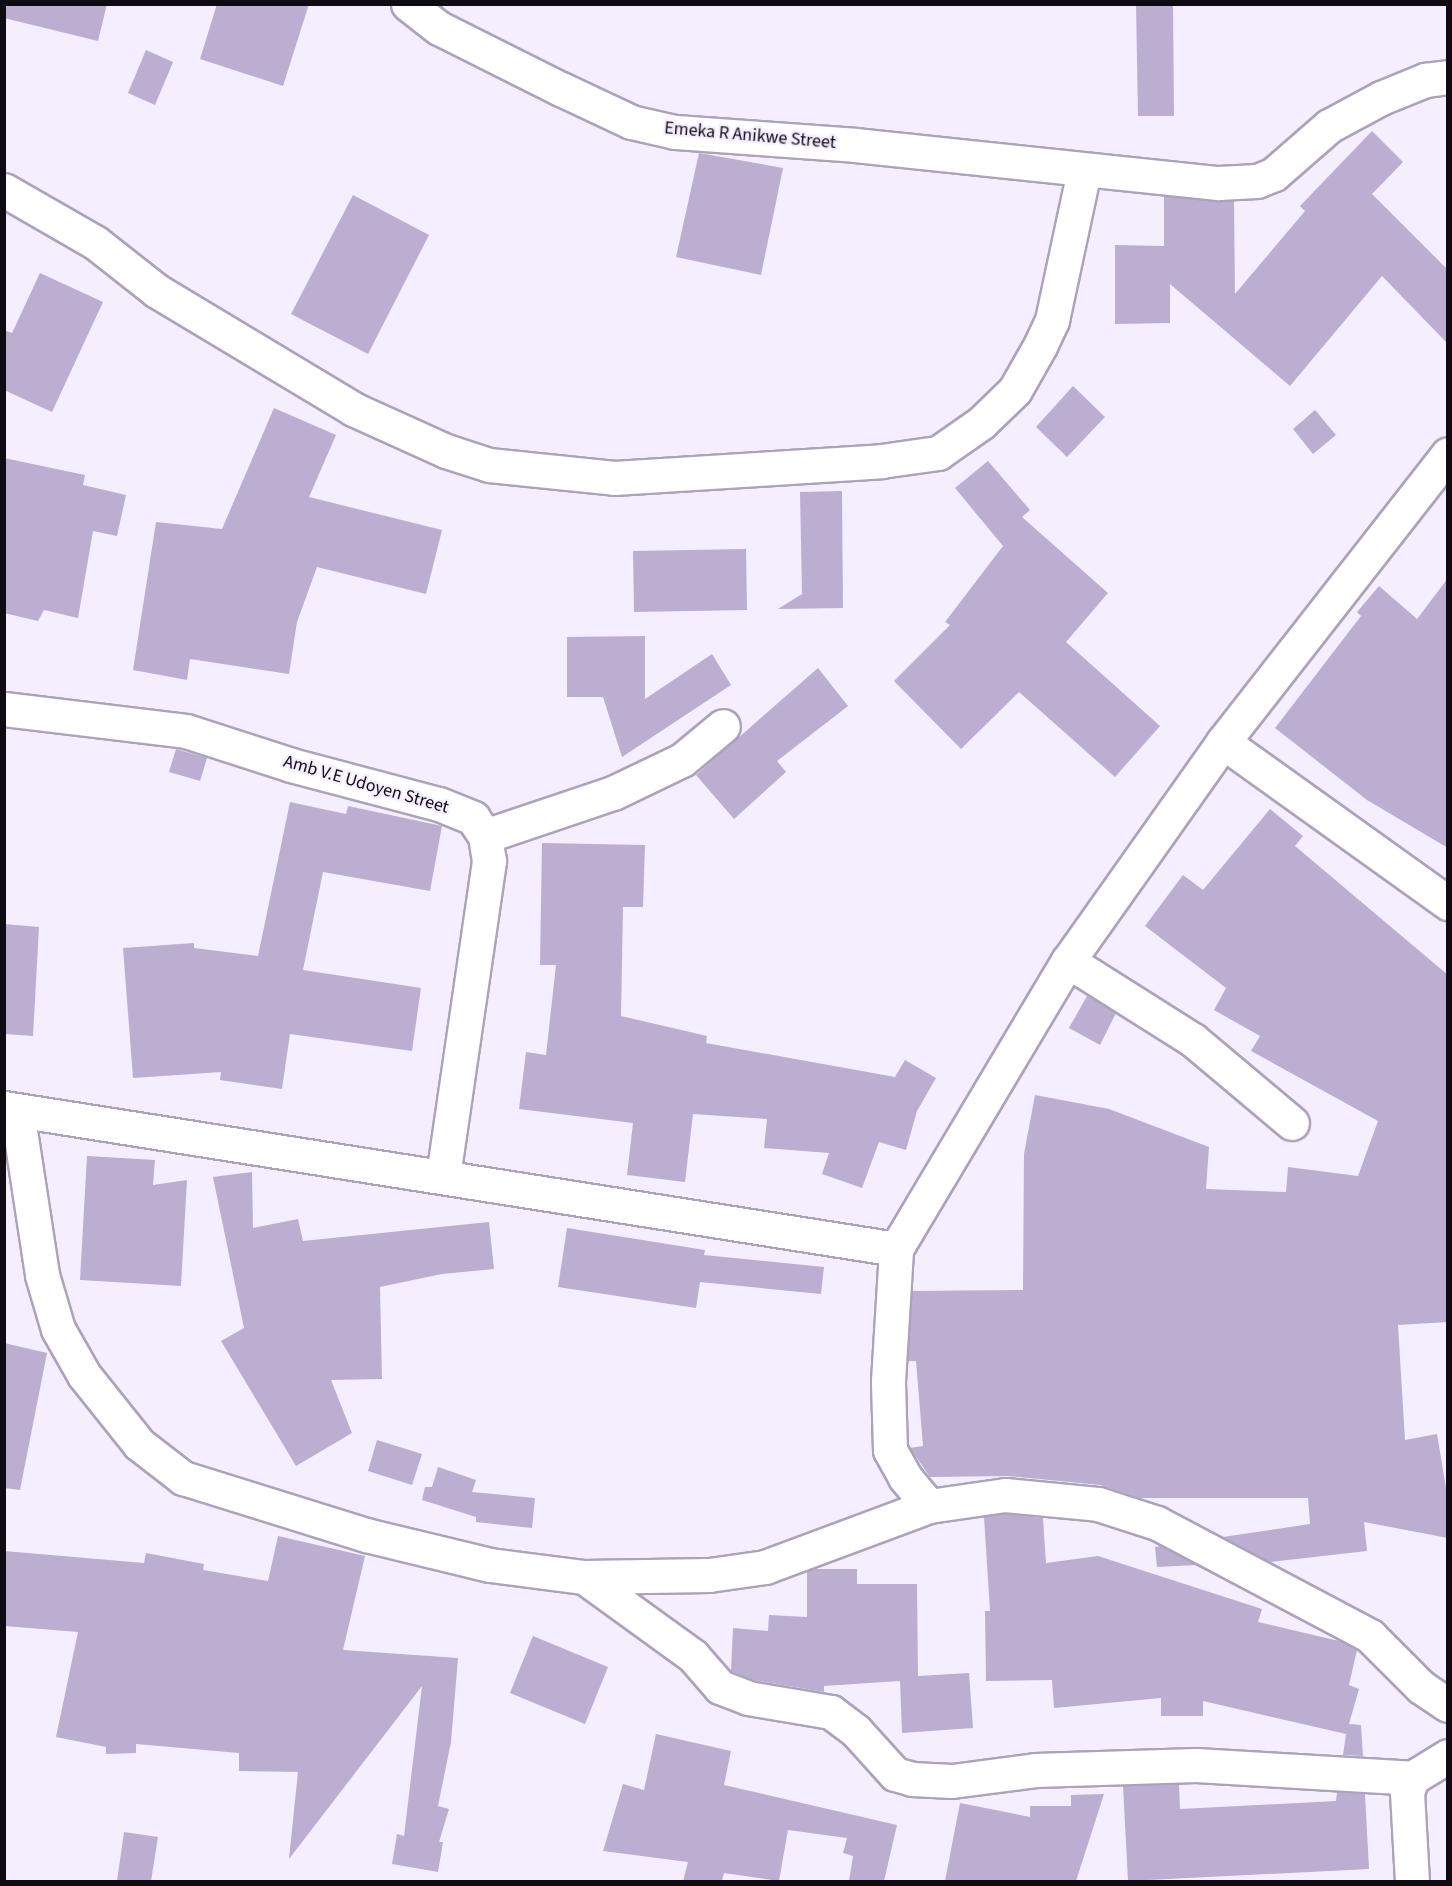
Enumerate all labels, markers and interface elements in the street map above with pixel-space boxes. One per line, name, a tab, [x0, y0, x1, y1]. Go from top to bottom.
street label: Emeka R Anikwe Street	[663, 118, 837, 154]
street label: Amb V.E Udoyen Street	[281, 751, 451, 819]

